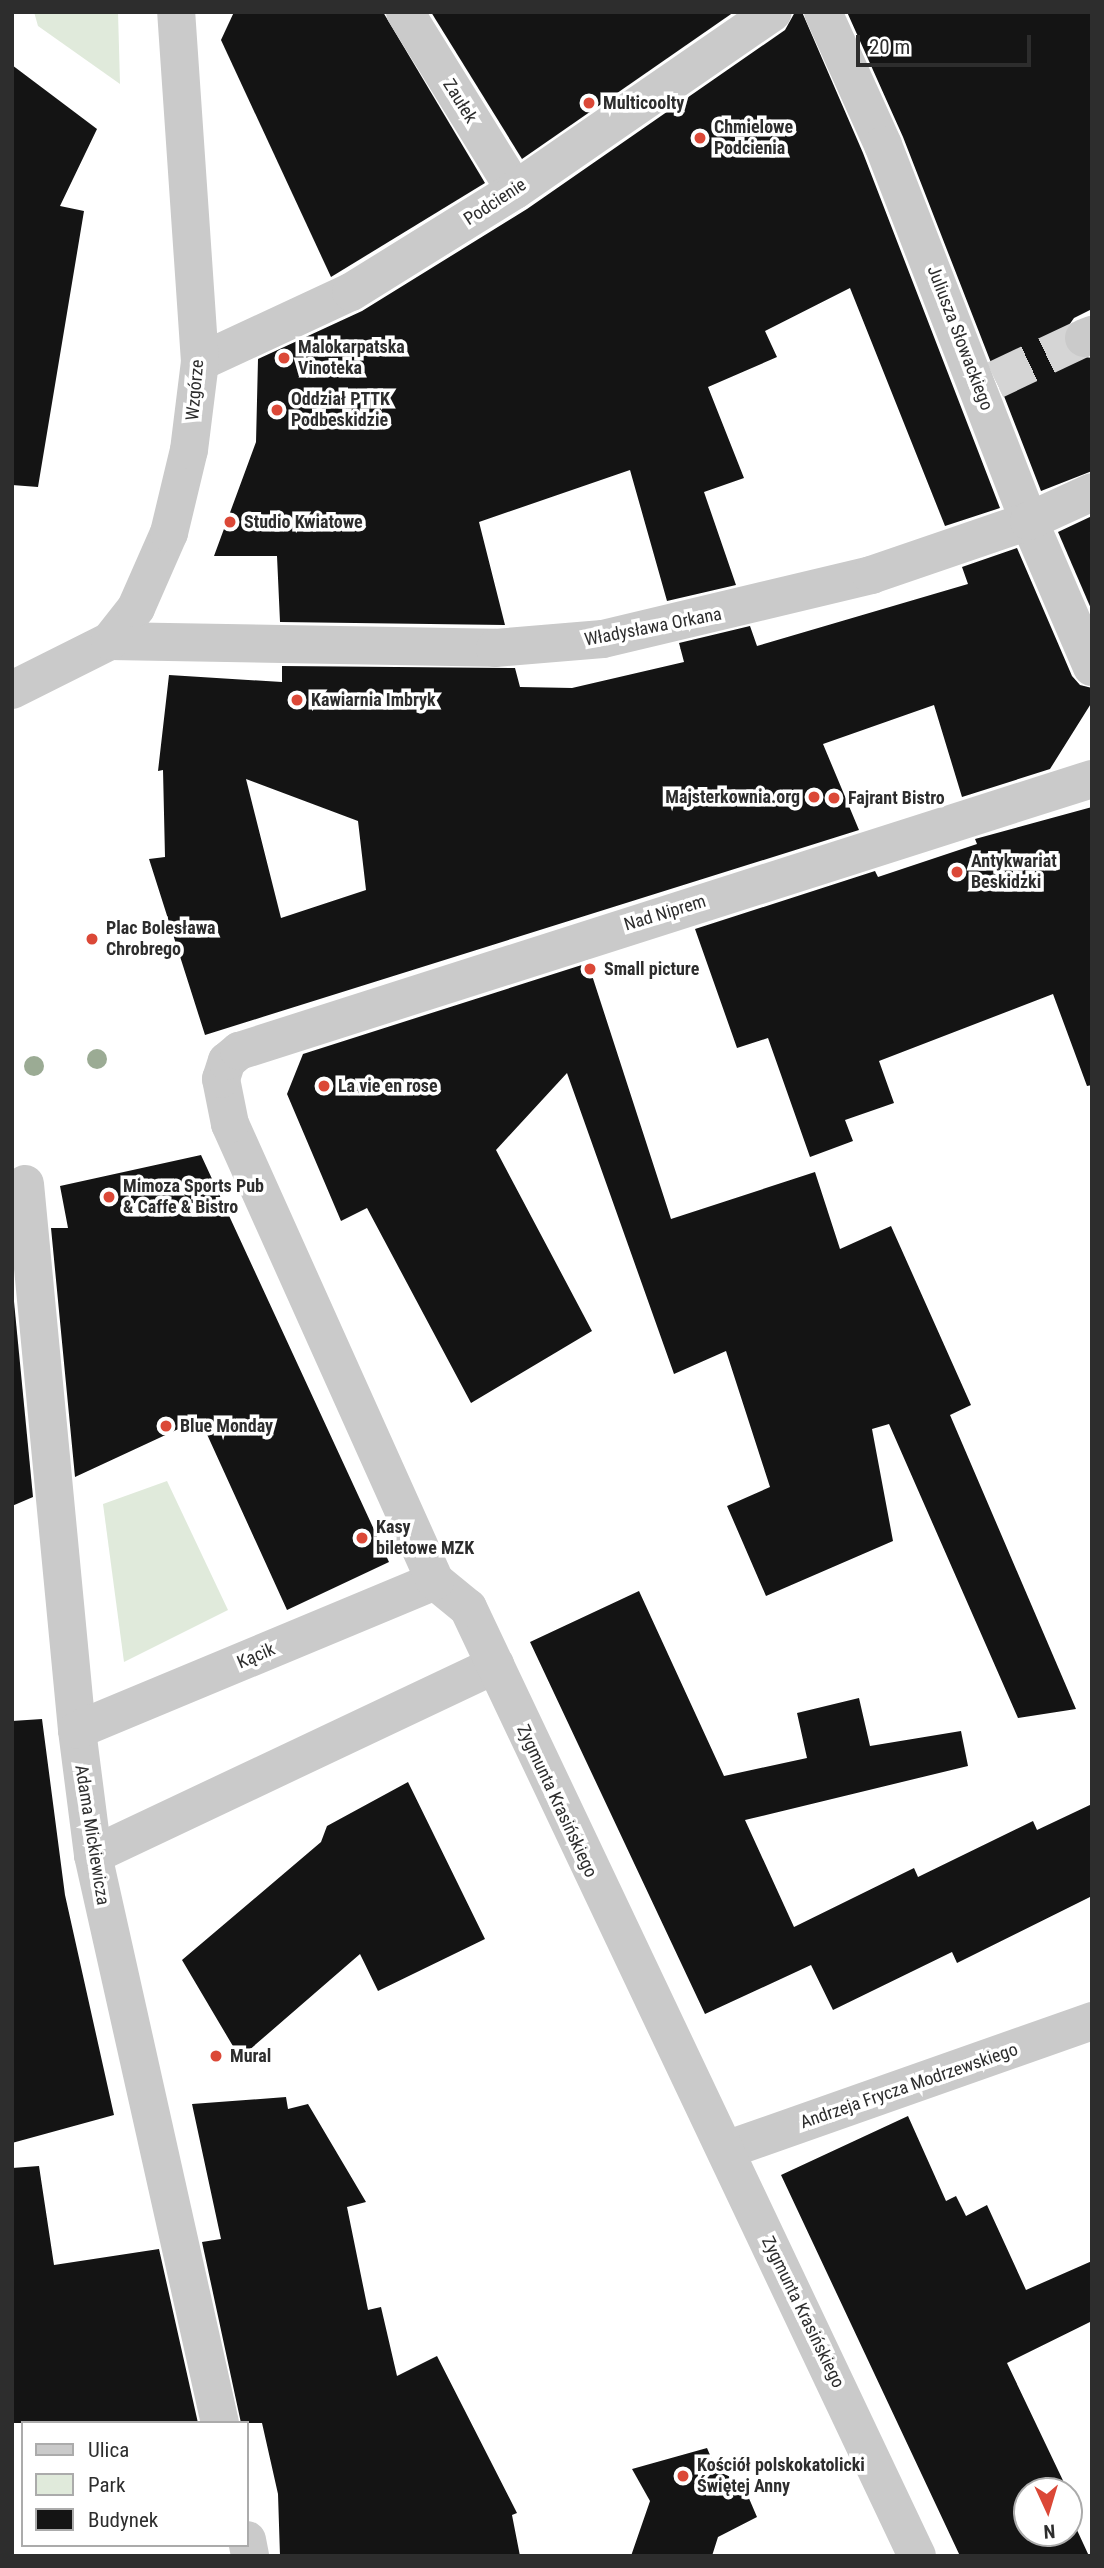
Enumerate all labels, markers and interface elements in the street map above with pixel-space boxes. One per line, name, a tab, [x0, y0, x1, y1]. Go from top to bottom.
scale bar	[859, 21, 1034, 65]
text: 20 m	[869, 35, 910, 59]
street label: Zaułek	[438, 75, 482, 127]
place label: Multicoolty	[603, 92, 684, 114]
marker: Multicoolty	[581, 95, 597, 111]
place label: Chmielowe Podcienia	[714, 117, 793, 160]
marker: Chmielowe Podcienia	[692, 130, 708, 146]
street label: Podcienie	[460, 174, 530, 230]
street label: Juliusza Słowackiego	[922, 263, 998, 413]
place label: Malokarpatska Vinoteka	[298, 337, 405, 380]
marker: Malokarpatska Vinoteka	[276, 350, 292, 366]
street label: Wzgórze	[182, 359, 208, 421]
place label: Oddział PTTK Podbeskidzie	[291, 389, 390, 432]
marker: Oddział PTTK Podbeskidzie	[269, 402, 285, 418]
place label: Studio Kwiatowe	[244, 511, 363, 533]
marker: Studio Kwiatowe	[222, 514, 238, 530]
street label: Władysława Orkana	[583, 603, 723, 651]
place label: Kawiarnia Imbryk	[311, 689, 436, 711]
marker: Kawiarnia Imbryk	[289, 692, 305, 708]
place label: Majsterkownia.org	[665, 786, 800, 808]
place label: Fajrant Bistro	[848, 787, 945, 809]
marker: Majsterkownia.org	[806, 789, 822, 805]
marker: Fajrant Bistro	[826, 790, 842, 806]
place label: Antykwariat Beskidzki	[971, 851, 1057, 894]
marker: Antykwariat Beskidzki	[949, 864, 965, 880]
street label: Nad Niprem	[622, 890, 708, 936]
place label: Plac Bolesława Chrobrego	[106, 918, 216, 960]
marker: Plac Bolesława Chrobrego	[84, 931, 100, 947]
place label: Small picture	[604, 958, 699, 980]
marker: Small picture	[582, 961, 598, 977]
place label: La vie en rose	[338, 1075, 438, 1097]
marker: La vie en rose	[316, 1078, 332, 1094]
place label: Mimoza Sports Pub & Caffe & Bistro	[123, 1176, 264, 1218]
marker: Mimoza Sports Pub & Caffe & Bistro	[101, 1189, 117, 1205]
place label: Blue Monday	[180, 1415, 273, 1437]
marker: Blue Monday	[158, 1418, 174, 1434]
place label: Kasy biletowe MZK	[376, 1517, 474, 1560]
marker: Kasy biletowe MZK	[354, 1530, 370, 1546]
street label: Kącik	[234, 1638, 278, 1674]
street label: Zygmunta Krasińskiego	[512, 1721, 602, 1881]
street label: Adama Mickiewicza	[70, 1763, 114, 1907]
street label: Andrzeja Frycza Modrzewskiego	[797, 2039, 1021, 2133]
place label: Mural	[230, 2045, 271, 2067]
marker: Mural	[208, 2048, 224, 2064]
street label: Zygmunta Krasińskiego	[757, 2233, 849, 2391]
legend	[21, 2421, 248, 2547]
text: Ulica	[88, 2438, 129, 2462]
place label: Kościół polskokatolicki Świętej Anny	[697, 2455, 865, 2498]
marker: Kościół polskokatolicki Świętej Anny	[675, 2468, 691, 2484]
text: Park	[88, 2473, 125, 2497]
north arrow	[1013, 2477, 1083, 2547]
text: Budynek	[88, 2508, 158, 2532]
text: N	[1043, 2520, 1056, 2543]

